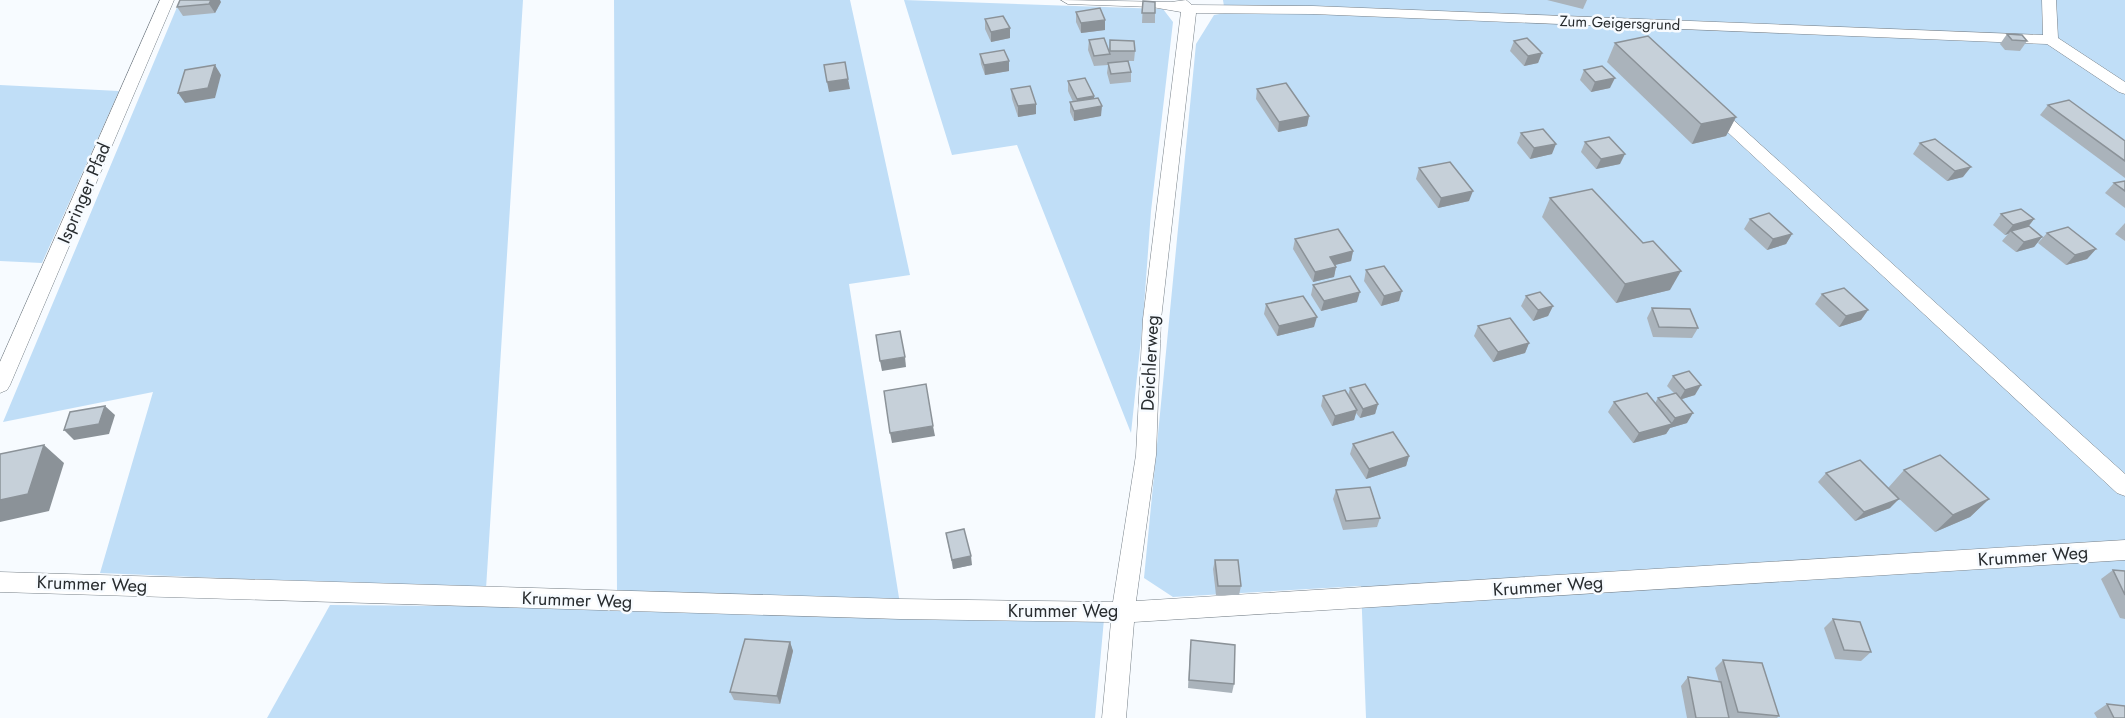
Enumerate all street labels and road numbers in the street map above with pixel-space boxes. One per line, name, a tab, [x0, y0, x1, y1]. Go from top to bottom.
street label: Zum Geigersgrund	[1559, 10, 1681, 36]
street label: Ispringer Pfad	[51, 139, 117, 247]
street label: Deichlerweg	[1135, 314, 1165, 412]
street label: Krummer Weg	[1977, 539, 2089, 573]
street label: Krummer Weg	[36, 569, 148, 599]
street label: Krummer Weg	[1492, 569, 1604, 603]
street label: Krummer Weg	[521, 585, 633, 615]
street label: Krummer Weg	[1008, 598, 1118, 624]

